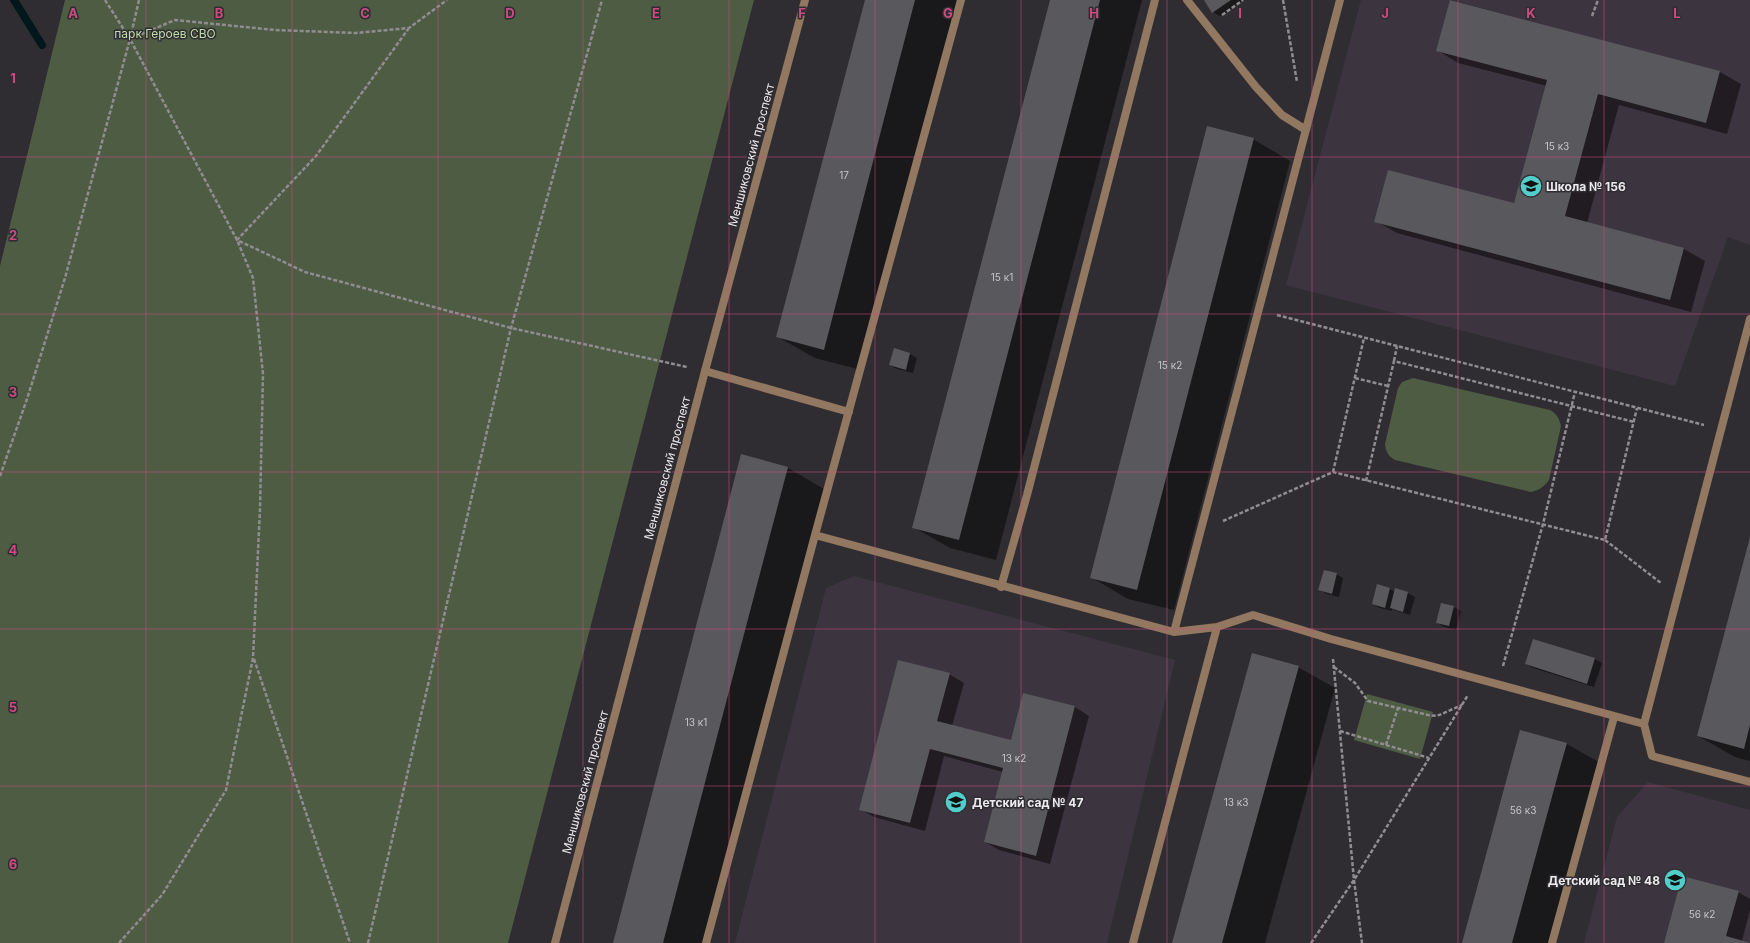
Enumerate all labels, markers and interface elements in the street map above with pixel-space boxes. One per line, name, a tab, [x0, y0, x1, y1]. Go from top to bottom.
text: A	[68, 5, 78, 21]
text: B	[215, 5, 224, 21]
text: C	[360, 5, 370, 21]
text: D	[505, 5, 515, 21]
text: E	[652, 5, 660, 21]
text: F	[798, 5, 806, 21]
text: G	[943, 5, 953, 21]
text: H	[1089, 5, 1099, 21]
text: I	[1238, 5, 1242, 21]
text: J	[1381, 5, 1389, 21]
text: K	[1526, 5, 1536, 21]
text: L	[1673, 5, 1681, 21]
park label: парк Героев СВО	[114, 26, 216, 41]
text: 1	[10, 70, 16, 86]
street label: Меншиковский проспект	[725, 81, 777, 228]
house number: 15 к3	[1545, 140, 1569, 152]
house number: 17	[839, 169, 849, 181]
school or university icon: Школа № 156	[1518, 173, 1544, 199]
place label: Школа № 156	[1546, 179, 1626, 194]
text: 2	[9, 227, 17, 243]
house number: 15 к1	[991, 271, 1013, 283]
house number: 15 к2	[1158, 359, 1182, 371]
text: 3	[9, 384, 17, 400]
street label: Меншиковский проспект	[641, 394, 693, 541]
text: 4	[9, 542, 18, 558]
text: 5	[9, 699, 17, 715]
street label: Меншиковский проспект	[559, 708, 611, 855]
house number: 13 к1	[685, 716, 707, 728]
house number: 13 к2	[1002, 752, 1026, 764]
school or university icon: Детский сад № 47	[943, 789, 969, 815]
place label: Детский сад № 47	[972, 795, 1083, 810]
house number: 13 к3	[1224, 796, 1248, 808]
house number: 56 к3	[1510, 804, 1536, 816]
text: 6	[9, 856, 17, 872]
school or university icon: Детский сад № 48	[1662, 867, 1688, 893]
place label: Детский сад № 48	[1548, 873, 1660, 888]
house number: 56 к2	[1689, 908, 1715, 920]

